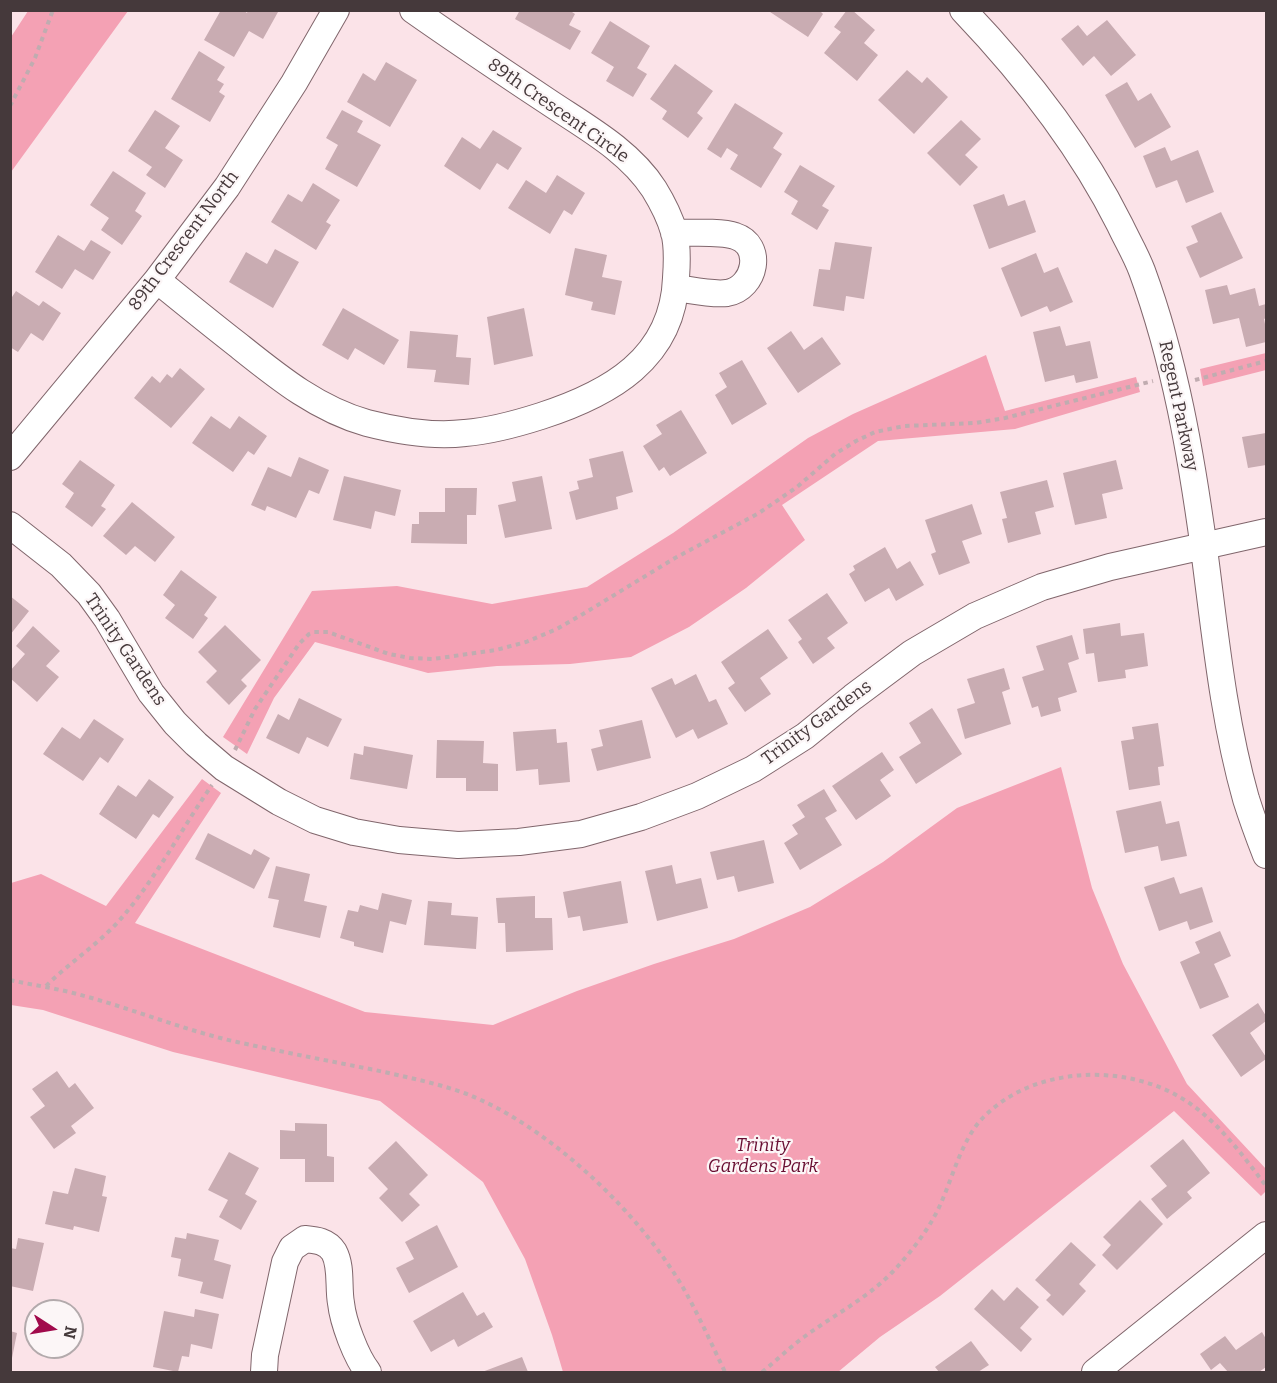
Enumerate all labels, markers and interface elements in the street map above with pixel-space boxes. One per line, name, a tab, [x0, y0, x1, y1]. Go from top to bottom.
street label: 89th Crescent Circle	[483, 54, 633, 168]
street label: 89th Crescent North	[124, 167, 244, 315]
street label: Regent Parkway	[1154, 339, 1202, 473]
street label: Trinity Gardens	[80, 590, 170, 710]
street label: Trinity Gardens	[758, 676, 876, 770]
park label: Trinity Gardens Park	[708, 1135, 818, 1178]
north arrow	[24, 1299, 84, 1359]
text: N	[60, 1324, 81, 1340]

